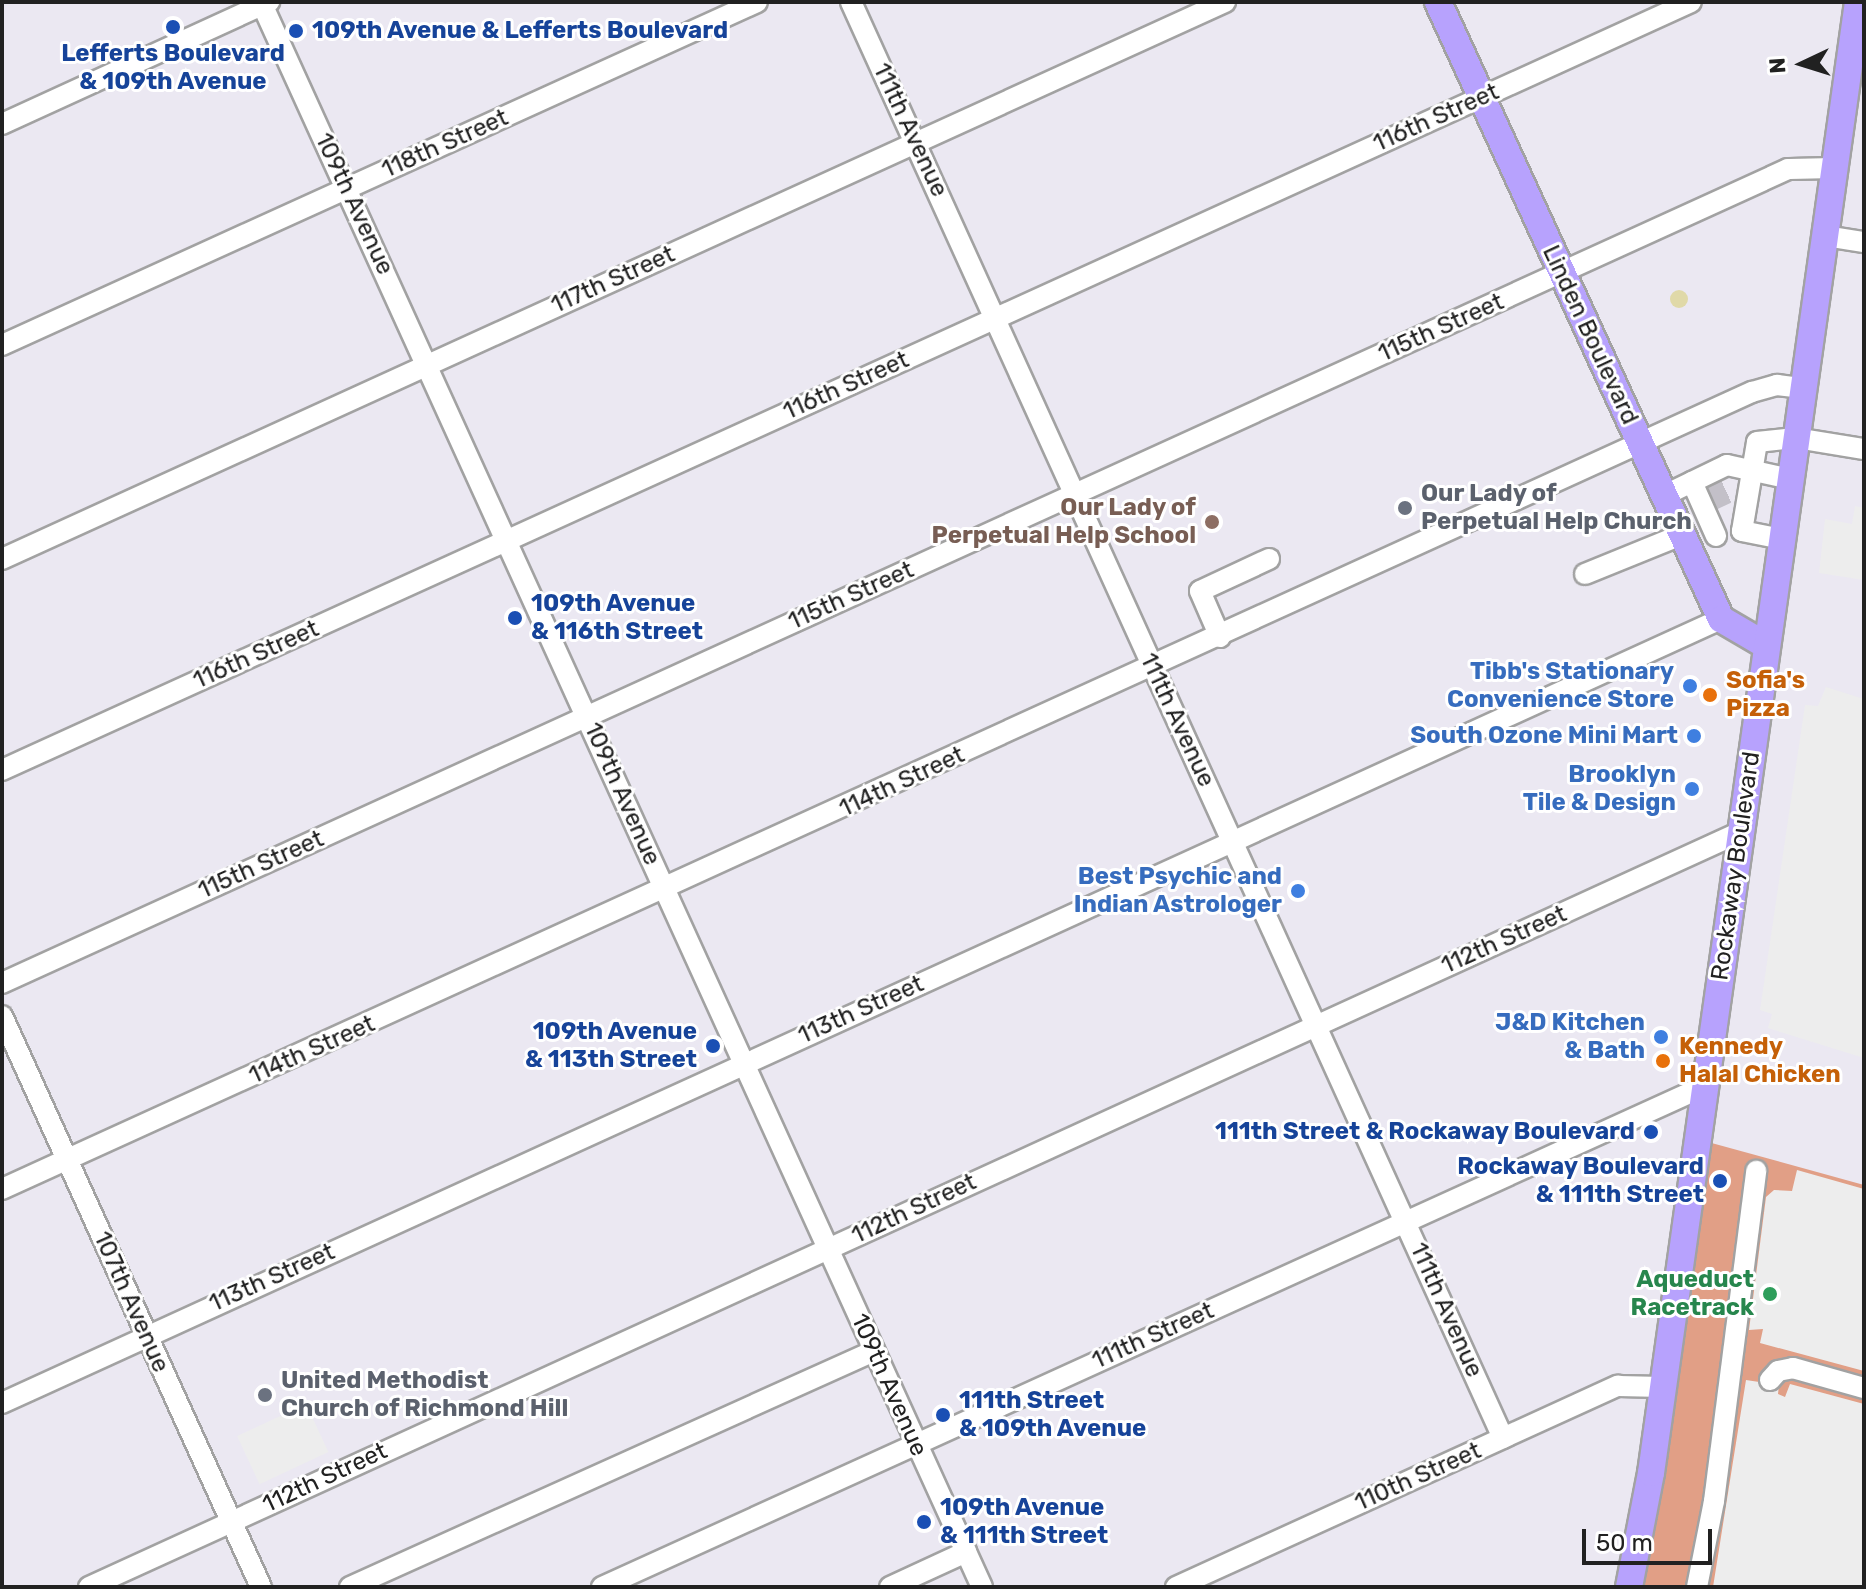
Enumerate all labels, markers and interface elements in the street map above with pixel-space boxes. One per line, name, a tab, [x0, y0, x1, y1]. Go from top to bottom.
place label: 109th Avenue & Lefferts Boulevard	[312, 17, 729, 45]
marker: Lefferts Boulevard & 109th Avenue	[164, 18, 182, 36]
marker: 109th Avenue & Lefferts Boulevard	[287, 22, 305, 40]
north arrow	[1762, 24, 1842, 104]
place label: Lefferts Boulevard & 109th Avenue	[61, 40, 285, 96]
text: N	[1764, 57, 1792, 75]
street label: 111th Avenue	[866, 58, 954, 202]
street label: 116th Street	[1369, 78, 1503, 158]
street label: 118th Street	[377, 103, 513, 185]
street label: 109th Avenue	[308, 128, 400, 280]
street label: 117th Street	[547, 240, 679, 320]
street label: Linden Boulevard	[1536, 241, 1644, 429]
street label: 115th Street	[1374, 288, 1508, 368]
street label: 116th Street	[779, 346, 913, 426]
place label: Our Lady of Perpetual Help Church	[1421, 480, 1692, 536]
place label: Our Lady of Perpetual Help School	[932, 494, 1196, 550]
marker: Our Lady of Perpetual Help Church	[1396, 499, 1414, 517]
marker: Our Lady of Perpetual Help School	[1203, 513, 1221, 531]
street label: 115th Street	[784, 556, 918, 636]
place label: 109th Avenue & 116th Street	[531, 590, 703, 646]
marker: 109th Avenue & 116th Street	[506, 609, 524, 627]
street label: 116th Street	[189, 615, 323, 695]
street label: 111th Avenue	[1133, 648, 1221, 792]
place label: Tibb's Stationary Convenience Store	[1447, 658, 1674, 714]
place label: Sofia's Pizza	[1726, 667, 1805, 723]
marker: Tibb's Stationary Convenience Store	[1681, 677, 1699, 695]
marker: Sofia's Pizza	[1701, 686, 1719, 704]
street label: 109th Avenue	[578, 718, 666, 870]
place label: South Ozone Mini Mart	[1410, 722, 1678, 750]
marker: South Ozone Mini Mart	[1685, 727, 1703, 745]
street label: 114th Street	[835, 740, 969, 824]
street label: Rockaway Boulevard	[1706, 750, 1766, 982]
place label: Brooklyn Tile & Design	[1523, 761, 1676, 817]
marker: Brooklyn Tile & Design	[1683, 780, 1701, 798]
street label: 115th Street	[194, 825, 328, 905]
place label: Best Psychic and Indian Astrologer	[1073, 863, 1282, 919]
marker: Best Psychic and Indian Astrologer	[1289, 882, 1307, 900]
street label: 112th Street	[1437, 900, 1571, 980]
street label: 113th Street	[794, 970, 928, 1050]
street label: 114th Street	[245, 1009, 379, 1091]
place label: J&D Kitchen & Bath	[1495, 1009, 1645, 1065]
place label: 109th Avenue & 113th Street	[525, 1018, 697, 1074]
marker: J&D Kitchen & Bath	[1652, 1028, 1670, 1046]
place label: Kennedy Halal Chicken	[1679, 1033, 1841, 1089]
marker: 109th Avenue & 113th Street	[704, 1037, 722, 1055]
marker: Kennedy Halal Chicken	[1654, 1052, 1672, 1070]
place label: 111th Street & Rockaway Boulevard	[1214, 1118, 1635, 1146]
marker: 111th Street & Rockaway Boulevard	[1642, 1123, 1660, 1141]
place label: Rockaway Boulevard & 111th Street	[1457, 1153, 1704, 1209]
street label: 112th Street	[847, 1168, 981, 1250]
marker: Rockaway Boulevard & 111th Street	[1711, 1172, 1729, 1190]
street label: 107th Avenue	[87, 1227, 175, 1377]
street label: 113th Street	[205, 1238, 339, 1318]
street label: 111th Avenue	[1403, 1238, 1489, 1382]
place label: Aqueduct Racetrack	[1631, 1266, 1754, 1322]
marker: Aqueduct Racetrack	[1761, 1285, 1779, 1303]
street label: 111th Street	[1088, 1296, 1218, 1376]
street label: 109th Avenue	[845, 1309, 933, 1461]
place label: United Methodist Church of Richmond Hill	[281, 1367, 569, 1423]
marker: United Methodist Church of Richmond Hill	[256, 1386, 274, 1404]
place label: 111th Street & 109th Avenue	[959, 1387, 1147, 1443]
marker: 111th Street & 109th Avenue	[934, 1406, 952, 1424]
street label: 110th Street	[1350, 1436, 1486, 1518]
street label: 112th Street	[258, 1437, 392, 1519]
place label: 109th Avenue & 111th Street	[940, 1494, 1108, 1550]
marker: 109th Avenue & 111th Street	[915, 1513, 933, 1531]
scale bar	[1586, 1513, 1716, 1563]
text: 50 m	[1596, 1529, 1653, 1557]

